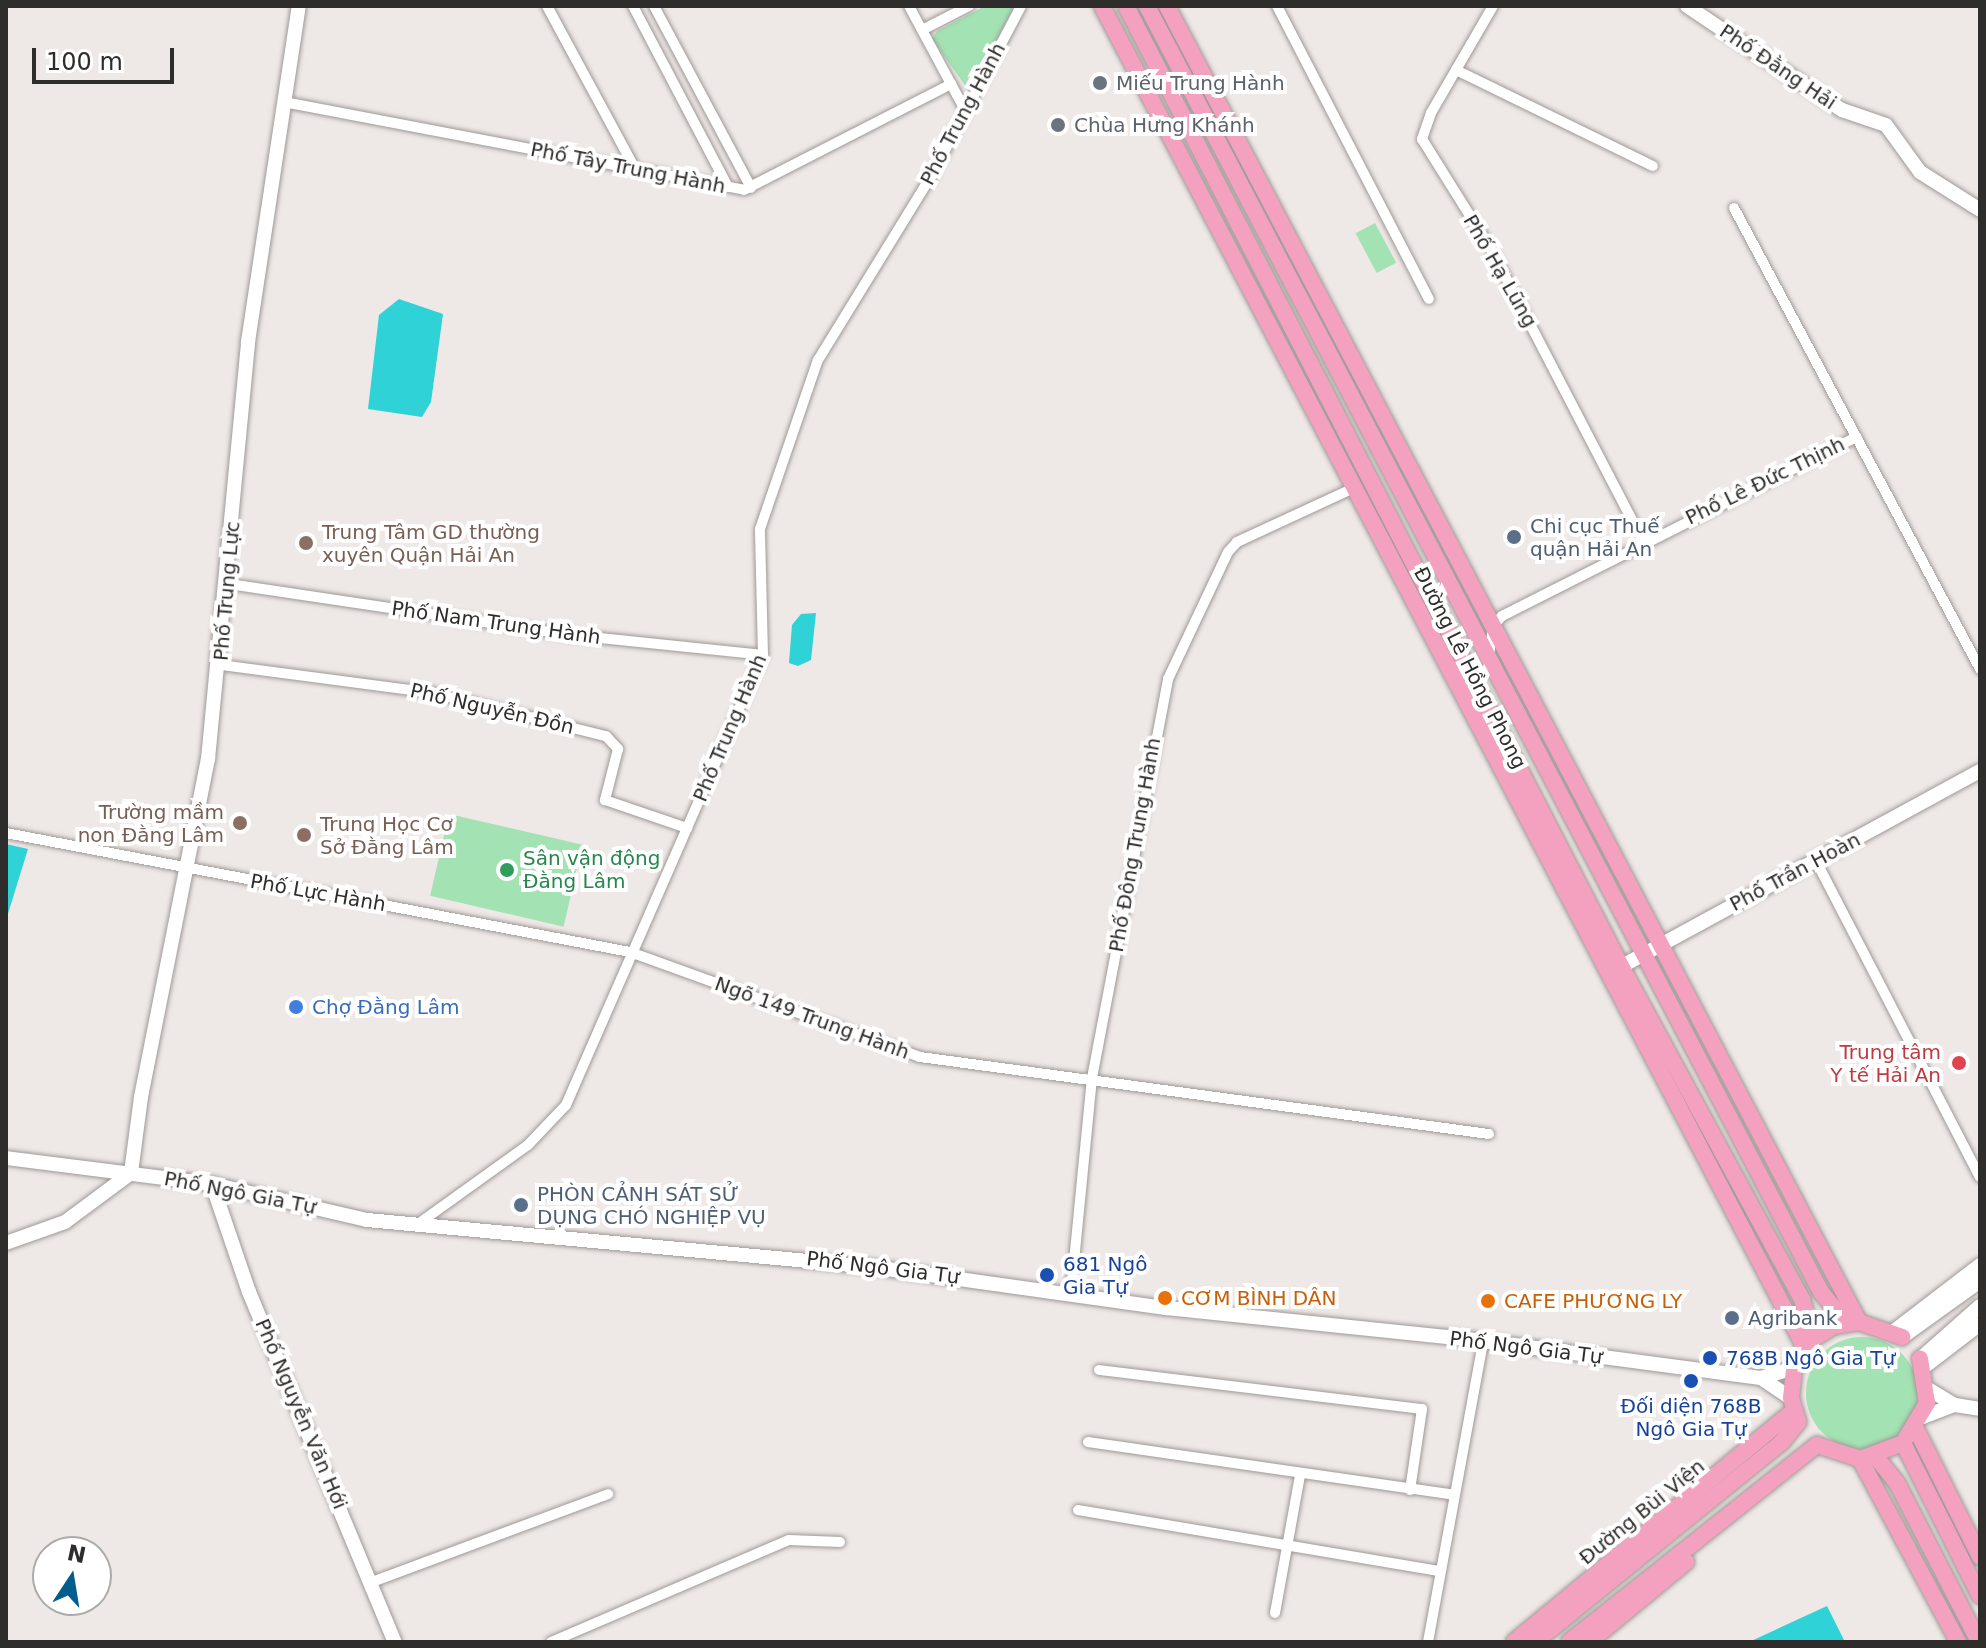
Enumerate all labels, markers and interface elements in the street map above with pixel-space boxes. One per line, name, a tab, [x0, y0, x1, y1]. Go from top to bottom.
street label: Phố Đằng Hải	[1715, 19, 1841, 115]
scale bar	[36, 32, 178, 82]
street label: Phố Trung Hành	[915, 39, 1011, 189]
text: 100 m	[46, 48, 123, 76]
place label: Miếu Trung Hành	[1116, 71, 1285, 95]
marker: Miếu Trung Hành	[1091, 74, 1109, 92]
place label: Chùa Hưng Khánh	[1074, 113, 1255, 137]
marker: Chùa Hưng Khánh	[1049, 116, 1067, 134]
street label: Phố Tây Trung Hành	[528, 137, 728, 199]
street label: Phố Hạ Lũng	[1458, 210, 1542, 332]
street label: Phố Lê Đức Thịnh	[1681, 432, 1849, 530]
place label: Chi cục Thuế quận Hải An	[1530, 514, 1659, 561]
street label: Phố Trung Lực	[209, 520, 245, 662]
place label: Trung Tâm GD thường xuyên Quận Hải An	[322, 520, 540, 567]
marker: Chi cục Thuế quận Hải An	[1505, 528, 1523, 546]
marker: Trung Tâm GD thường xuyên Quận Hải An	[297, 534, 315, 552]
street label: Đường Lê Hồng Phong	[1409, 563, 1531, 773]
street label: Phố Nam Trung Hành	[390, 596, 602, 650]
street label: Phố Trung Hành	[688, 651, 772, 805]
street label: Phố Nguyễn Đồn	[408, 678, 576, 740]
street label: Phố Đông Trung Hành	[1104, 736, 1166, 954]
place label: Trường mầm non Đằng Lâm	[78, 800, 224, 847]
place label: Trung Học Cơ Sở Đằng Lâm	[320, 812, 454, 859]
marker: Trường mầm non Đằng Lâm	[231, 814, 249, 832]
marker: Trung Học Cơ Sở Đằng Lâm	[295, 826, 313, 844]
street label: Phố Trần Hoàn	[1726, 828, 1864, 916]
place label: Sân vận động Đằng Lâm	[523, 846, 660, 893]
marker: Sân vận động Đằng Lâm	[498, 861, 516, 879]
street label: Phố Lực Hành	[248, 869, 388, 917]
street label: Ngõ 149 Trung Hành	[711, 972, 913, 1064]
place label: Chợ Đằng Lâm	[312, 995, 460, 1019]
marker: Chợ Đằng Lâm	[287, 998, 305, 1016]
place label: Trung tâm Y tế Hải An	[1830, 1040, 1941, 1087]
marker: Trung tâm Y tế Hải An	[1948, 1052, 1970, 1074]
street label: Phố Ngô Gia Tự	[162, 1167, 318, 1219]
place label: PHÒN CẢNH SÁT SỬ DỤNG CHÓ NGHIỆP VỤ	[537, 1182, 766, 1229]
marker: PHÒN CẢNH SÁT SỬ DỤNG CHÓ NGHIỆP VỤ	[512, 1196, 530, 1214]
street label: Phố Ngô Gia Tự	[805, 1247, 961, 1289]
place label: 681 Ngô Gia Tự	[1063, 1252, 1147, 1299]
marker: 681 Ngô Gia Tự	[1038, 1266, 1056, 1284]
place label: CƠM BÌNH DÂN	[1181, 1286, 1337, 1310]
marker: CƠM BÌNH DÂN	[1156, 1289, 1174, 1307]
place label: CAFE PHƯƠNG LY	[1504, 1289, 1682, 1313]
marker: CAFE PHƯƠNG LY	[1479, 1292, 1497, 1310]
place label: Agribank	[1748, 1306, 1837, 1330]
marker: Agribank	[1723, 1309, 1741, 1327]
street label: Phố Nguyễn Văn Hới	[250, 1315, 352, 1513]
street label: Phố Ngô Gia Tự	[1448, 1327, 1604, 1369]
place label: 768B Ngô Gia Tự	[1726, 1346, 1895, 1370]
marker: 768B Ngô Gia Tự	[1701, 1349, 1719, 1367]
marker: Đối diện 768B Ngô Gia Tự	[1682, 1372, 1700, 1390]
place label: Đối diện 768B Ngô Gia Tự	[1620, 1394, 1762, 1441]
street label: Đường Bùi Viện	[1575, 1454, 1709, 1570]
north arrow	[32, 1536, 112, 1616]
text: N	[65, 1540, 88, 1568]

